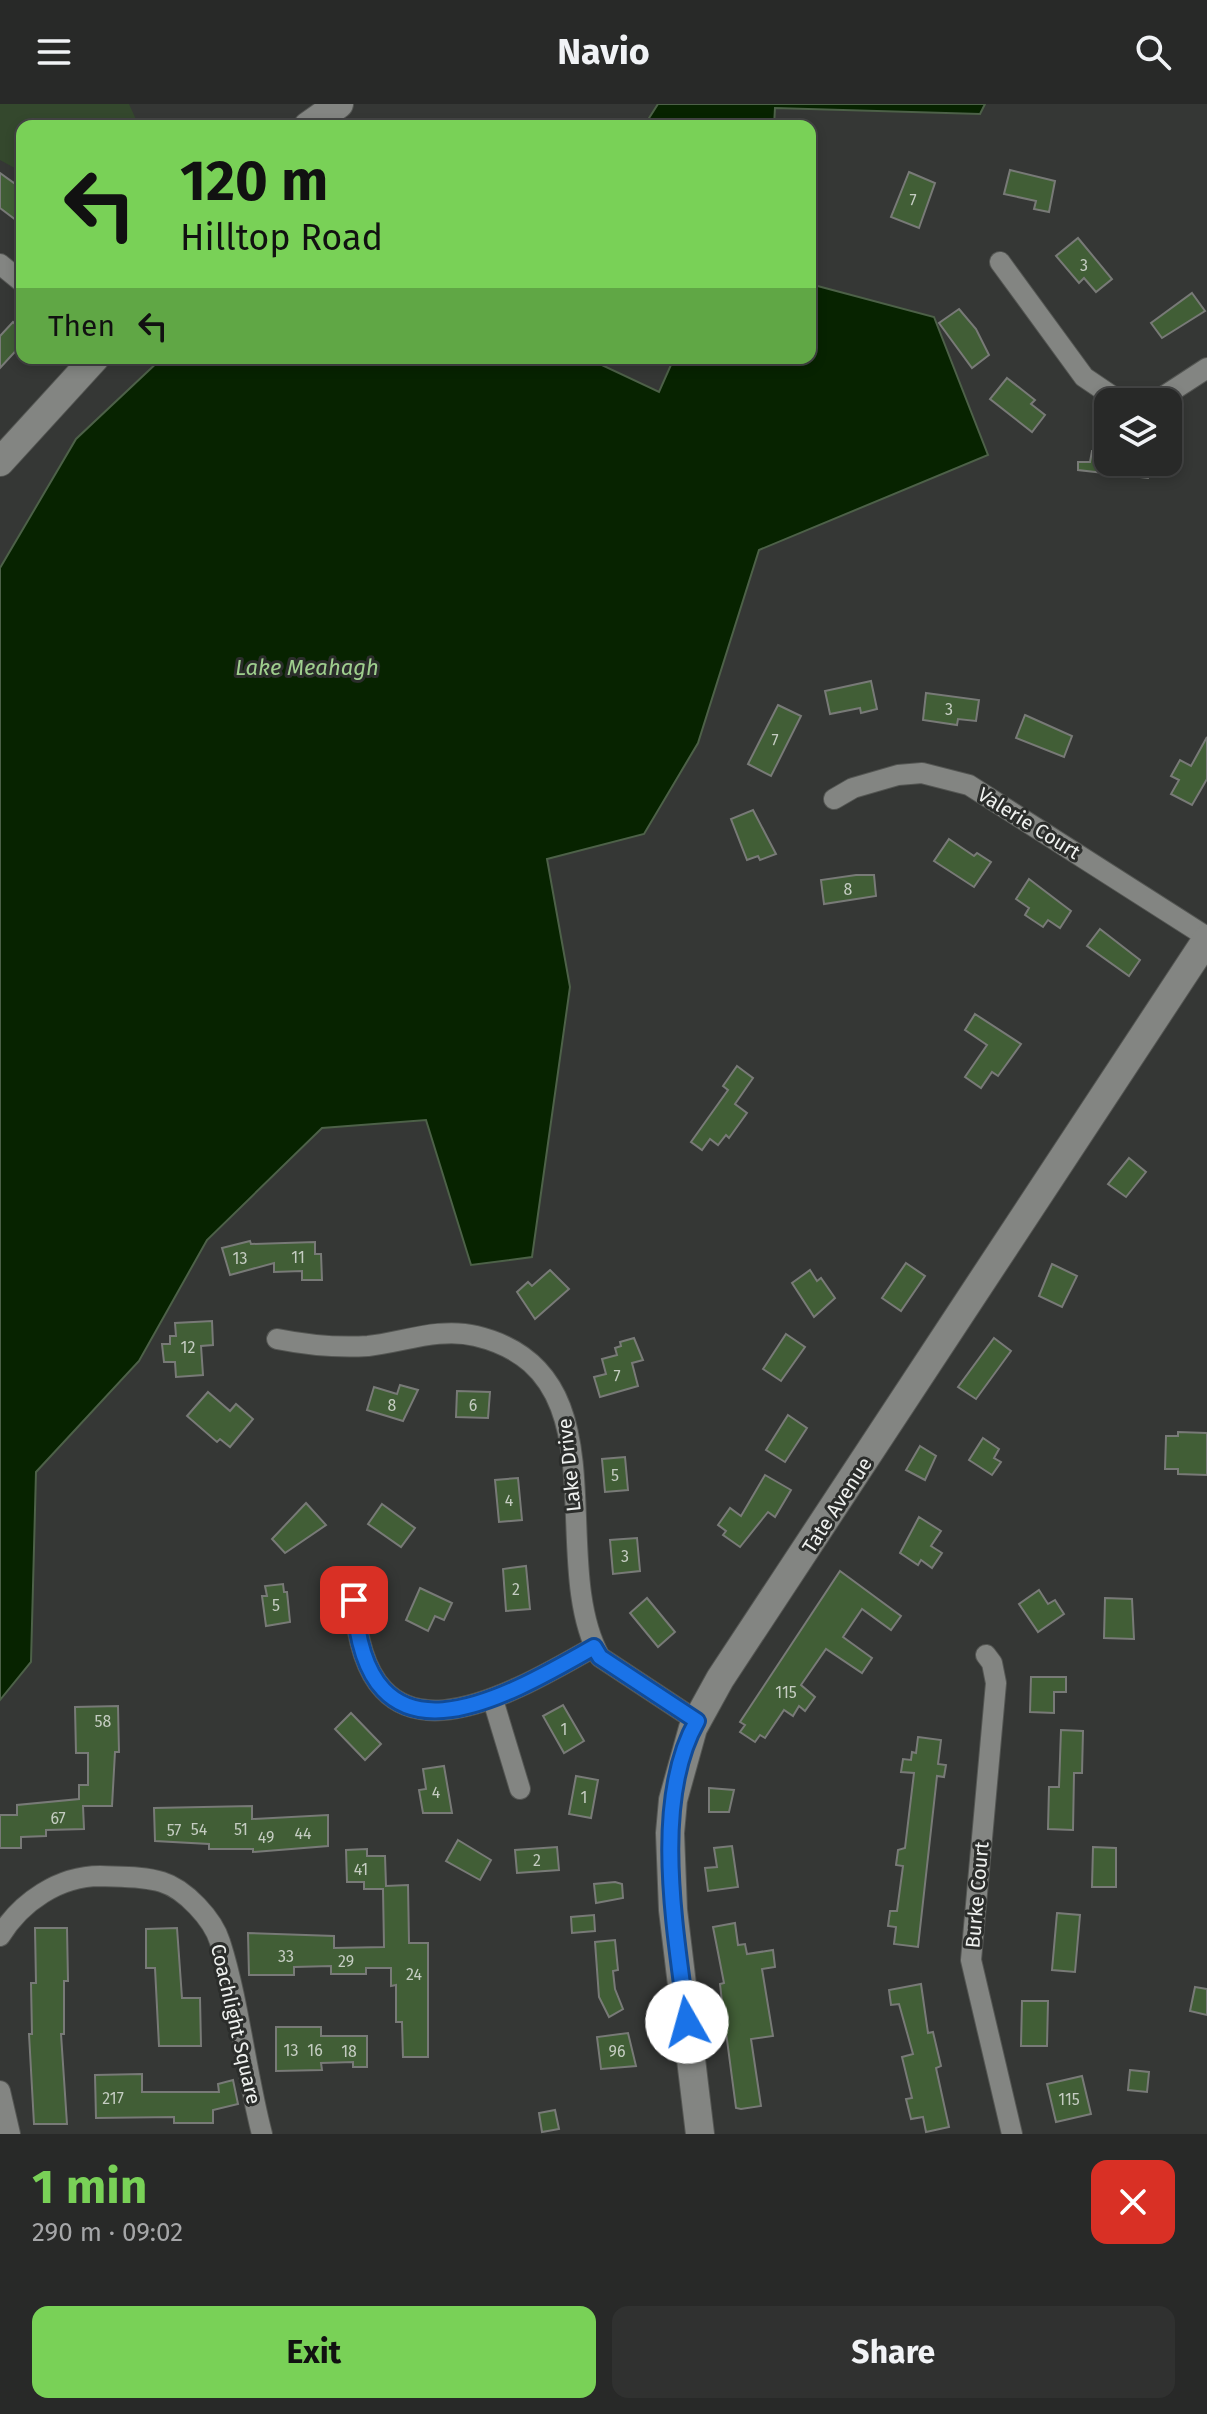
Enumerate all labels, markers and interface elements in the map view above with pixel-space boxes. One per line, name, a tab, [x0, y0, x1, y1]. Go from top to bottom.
icon: menu	[32, 30, 76, 74]
text: Navio	[557, 30, 650, 74]
icon: search	[1131, 30, 1175, 74]
text: 120 m	[180, 148, 328, 215]
icon: left	[48, 152, 152, 256]
house number: 7	[909, 191, 917, 210]
text: Hilltop Road	[180, 216, 383, 260]
house number: 3	[1080, 256, 1088, 275]
icon: left	[131, 304, 175, 348]
text: Then	[48, 308, 115, 344]
map controls	[1094, 388, 1182, 476]
button: layers	[1094, 388, 1182, 476]
water label: Lake Meahagh	[235, 654, 379, 681]
house number: 3	[945, 700, 953, 719]
house number: 7	[771, 731, 779, 750]
street label: Valerie Court	[973, 782, 1085, 864]
house number: 8	[844, 880, 853, 899]
house number: 11	[291, 1248, 305, 1267]
house number: 13	[233, 1249, 247, 1268]
house number: 12	[181, 1338, 195, 1357]
house number: 7	[613, 1367, 621, 1386]
house number: 8	[388, 1396, 397, 1415]
house number: 6	[469, 1396, 477, 1415]
street label: Lake Drive	[552, 1417, 586, 1513]
street label: Tate Avenue	[797, 1452, 877, 1558]
house number: 5	[611, 1466, 619, 1485]
house number: 4	[505, 1491, 514, 1510]
house number: 3	[621, 1547, 629, 1566]
pin	[320, 1566, 388, 1634]
icon: arrive	[332, 1578, 376, 1622]
house number: 2	[512, 1580, 520, 1599]
house number: 5	[272, 1596, 280, 1615]
house number: 115	[775, 1683, 797, 1702]
house number: 58	[95, 1712, 112, 1731]
house number: 1	[561, 1720, 567, 1739]
house number: 4	[432, 1783, 441, 1802]
house number: 1	[581, 1788, 587, 1807]
house number: 67	[50, 1809, 66, 1828]
house number: 54	[191, 1820, 208, 1839]
house number: 51	[234, 1820, 248, 1839]
house number: 57	[167, 1821, 181, 1840]
house number: 44	[294, 1824, 312, 1843]
house number: 49	[258, 1828, 274, 1847]
street label: Burke Court	[960, 1840, 994, 1949]
house number: 2	[533, 1851, 541, 1870]
house number: 41	[354, 1860, 368, 1879]
street label: Coachlight Square	[206, 1941, 266, 2107]
house number: 33	[278, 1947, 294, 1966]
house number: 29	[338, 1952, 354, 1971]
house number: 24	[406, 1965, 422, 1984]
position arrow	[645, 1980, 729, 2064]
house number: 13	[284, 2041, 298, 2060]
house number: 16	[307, 2041, 323, 2060]
house number: 18	[341, 2042, 357, 2061]
house number: 96	[609, 2042, 625, 2061]
house number: 217	[102, 2089, 124, 2108]
house number: 115	[1058, 2090, 1080, 2109]
text: 1 min	[32, 2158, 147, 2216]
button: close	[1091, 2160, 1175, 2244]
text: 290 m · 09:02	[32, 2217, 183, 2248]
button: Exit	[32, 2306, 596, 2398]
button: Share	[612, 2306, 1175, 2398]

